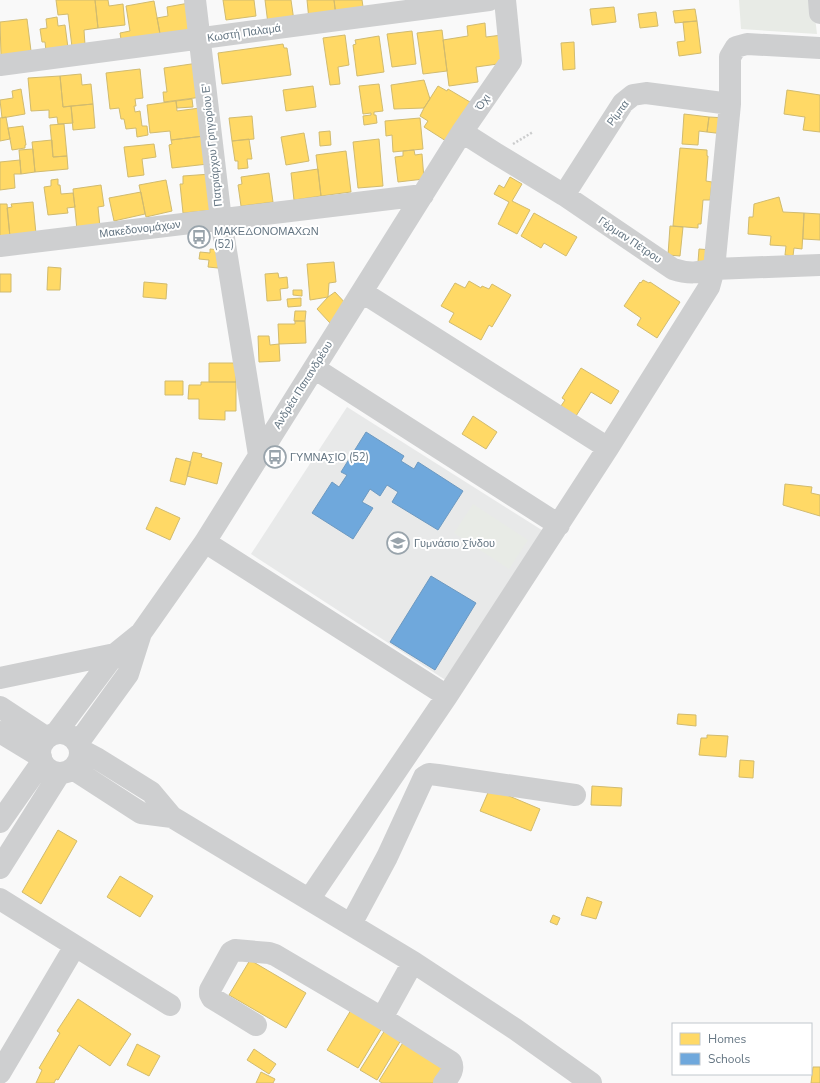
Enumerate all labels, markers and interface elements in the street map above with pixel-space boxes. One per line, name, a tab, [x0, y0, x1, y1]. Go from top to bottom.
street label: Κωστή Παλαμά	[206, 20, 283, 46]
street label: Πατριάρχου Γρηγορίου Ε'	[198, 83, 226, 207]
street label: Όχι	[471, 90, 494, 114]
street label: Ρίμπα	[603, 96, 633, 129]
street label: Γέρμαν Πέτρου	[595, 213, 665, 267]
street label: Μακεδονομάχων	[98, 217, 182, 241]
bus stop icon: ΜΑΚΕΔΟΝΟΜΑΧΩΝ (52)	[186, 224, 212, 250]
place label: ΜΑΚΕΔΟΝΟΜΑΧΩΝ (52)	[214, 224, 319, 252]
street label: Ανδρέα Παπανδρέου	[270, 338, 336, 432]
bus stop icon: ΓΥΜΝΑΣΙΟ (52)	[262, 444, 288, 470]
place label: ΓΥΜΝΑΣΙΟ (52)	[290, 450, 369, 465]
school or university icon: Γυμνάσιο Σίνδου	[385, 530, 411, 556]
place label: Γυμνάσιο Σίνδου	[414, 536, 495, 551]
legend	[672, 1023, 812, 1075]
text: Homes	[708, 1031, 746, 1047]
text: Schools	[708, 1051, 751, 1067]

